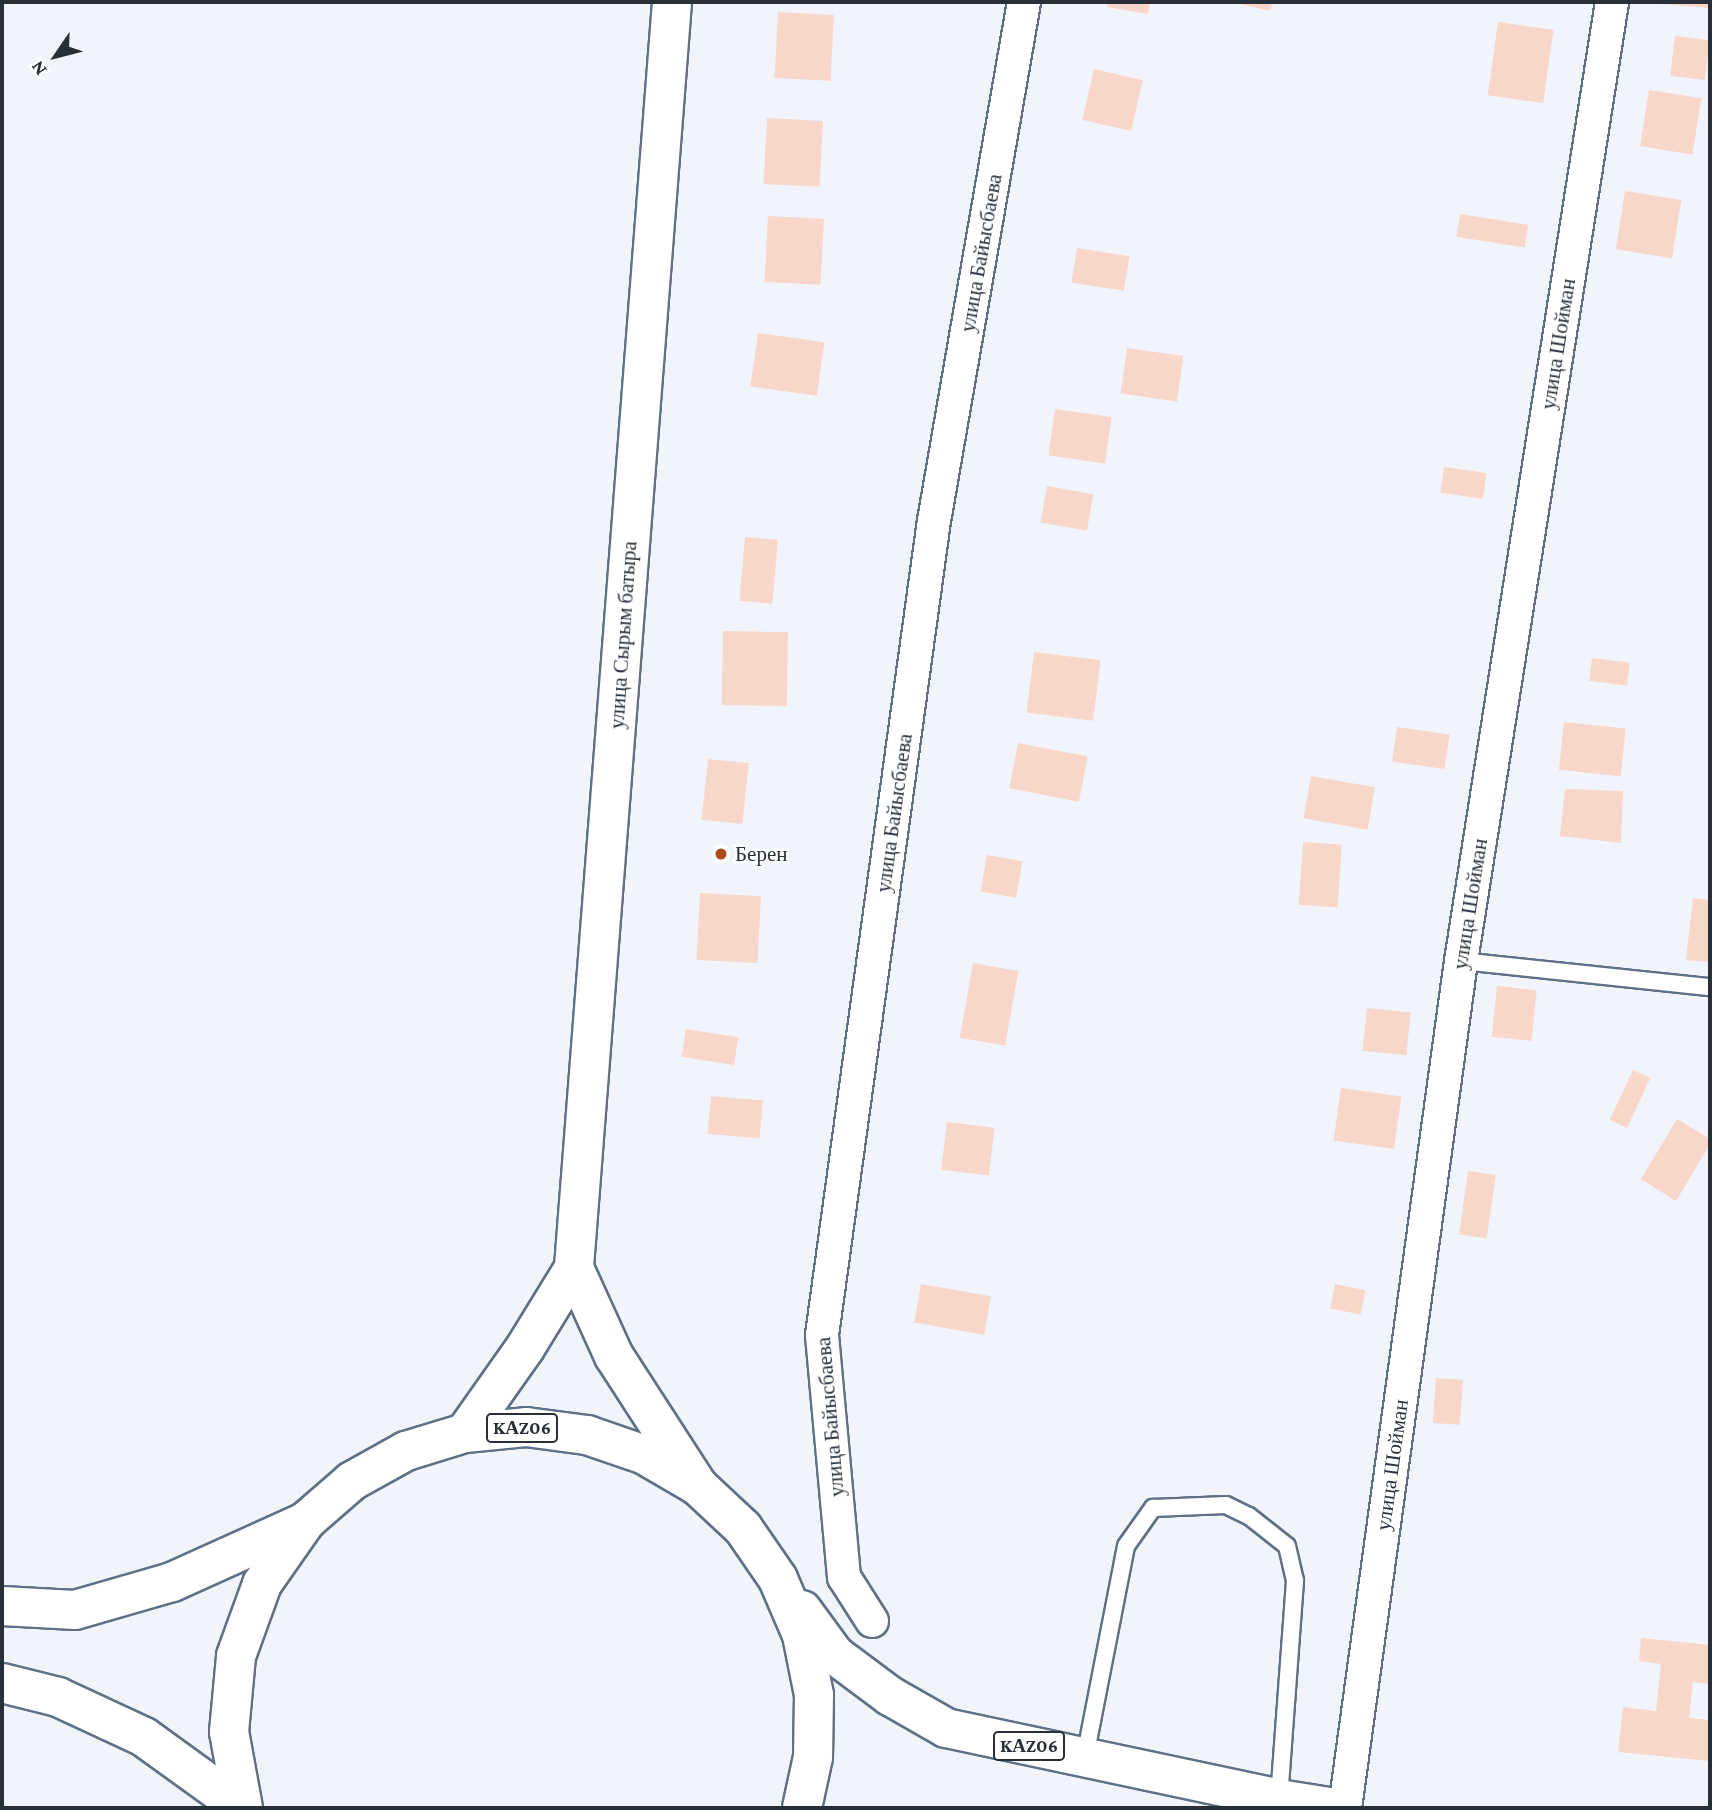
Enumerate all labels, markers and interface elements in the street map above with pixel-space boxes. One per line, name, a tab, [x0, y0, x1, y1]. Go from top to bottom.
north arrow	[21, 21, 91, 91]
text: N	[26, 57, 51, 80]
street label: улица Байысбаева	[955, 172, 1007, 334]
street label: улица Шойман	[1535, 277, 1581, 411]
street label: улица Сырым батыра	[604, 540, 642, 730]
street label: улица Байысбаева	[870, 732, 918, 894]
street label: улица Шойман	[1447, 837, 1493, 971]
place label: Берен	[735, 841, 787, 867]
marker: Берен	[713, 846, 729, 862]
street label: улица Байысбаева	[810, 1336, 850, 1498]
street label: улица Шойман	[1370, 1398, 1414, 1532]
road number: KАZ06	[485, 1412, 559, 1444]
road number: KАZ06	[992, 1730, 1066, 1762]

